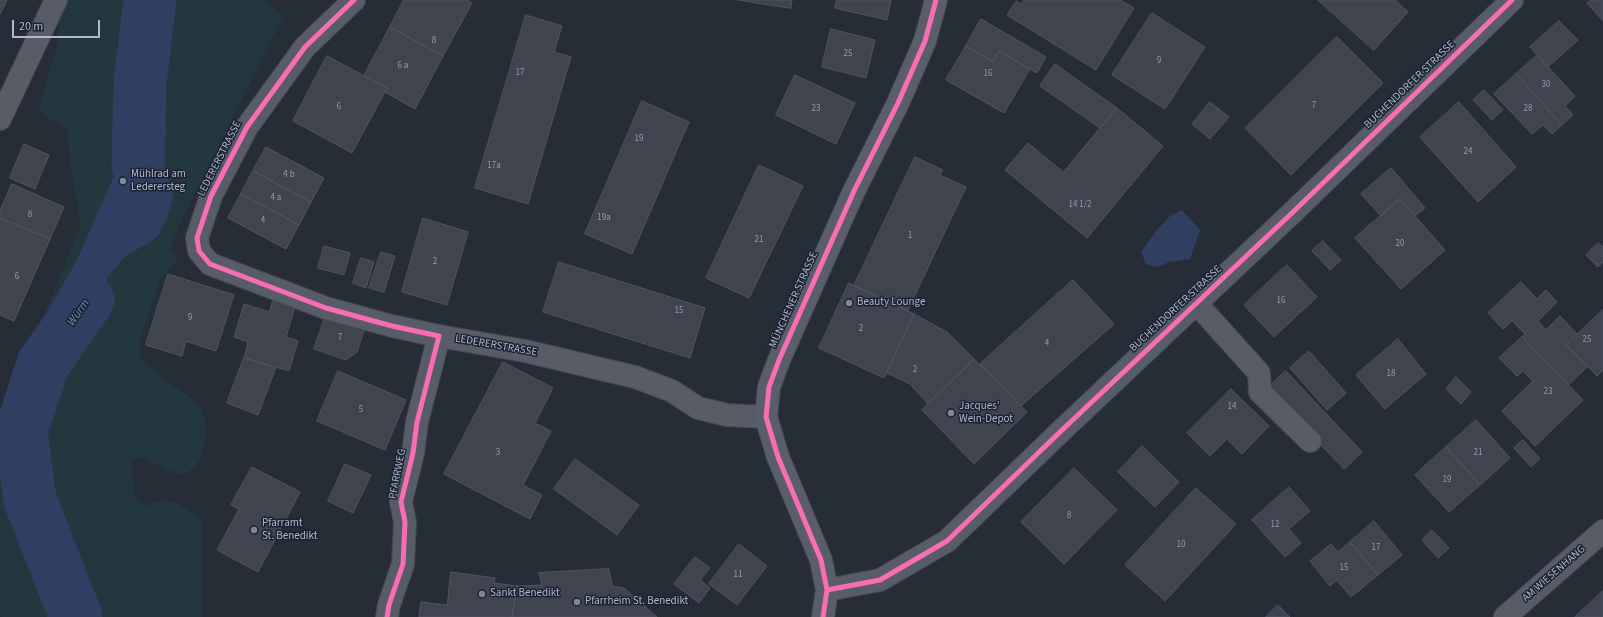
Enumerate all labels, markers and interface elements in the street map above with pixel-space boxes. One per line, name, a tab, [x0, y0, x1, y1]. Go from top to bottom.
scale bar	[14, 12, 102, 38]
text: 20 m	[19, 18, 43, 35]
house number: 8	[432, 36, 436, 46]
street label: BUCHENDORFER STRASSE	[1362, 38, 1458, 132]
house number: 25	[844, 49, 852, 59]
house number: 9	[1157, 56, 1161, 66]
house number: 6 a	[398, 61, 408, 71]
house number: 17	[516, 68, 524, 78]
house number: 16	[984, 69, 992, 79]
house number: 30	[1542, 80, 1550, 90]
house number: 7	[1312, 101, 1316, 111]
house number: 6	[337, 102, 341, 112]
house number: 23	[812, 104, 820, 114]
house number: 28	[1524, 104, 1532, 114]
street label: LEDERERSTRASSE	[195, 119, 245, 199]
house number: 19	[635, 134, 643, 144]
house number: 24	[1464, 147, 1472, 157]
house number: 17a	[487, 161, 501, 171]
place label: Mühlrad am Lederersteg	[131, 168, 186, 194]
house number: 4 b	[283, 170, 295, 180]
marker: Mühlrad am Lederersteg	[118, 176, 128, 186]
house number: 4 a	[271, 193, 281, 203]
house number: 14 1/2	[1069, 200, 1091, 210]
house number: 8	[28, 210, 32, 220]
house number: 19a	[597, 213, 611, 223]
house number: 4	[261, 216, 265, 226]
house number: 1	[908, 231, 912, 241]
house number: 21	[755, 235, 763, 245]
house number: 20	[1396, 239, 1404, 249]
street label: MÜNCHENER STRASSE	[767, 250, 821, 350]
house number: 2	[433, 257, 437, 267]
street label: BUCHENDORFER STRASSE	[1127, 263, 1225, 355]
house number: 6	[15, 272, 19, 282]
place label: Beauty Lounge	[857, 296, 925, 310]
house number: 16	[1277, 296, 1285, 306]
water label: Würm	[65, 297, 93, 329]
marker: Beauty Lounge	[844, 298, 854, 308]
house number: 15	[675, 306, 683, 316]
house number: 9	[188, 313, 192, 323]
house number: 2	[859, 324, 863, 334]
street label: LEDERERSTRASSE	[454, 332, 538, 360]
house number: 7	[338, 333, 342, 343]
house number: 25	[1583, 335, 1591, 345]
house number: 4	[1045, 339, 1049, 349]
house number: 2	[913, 365, 917, 375]
house number: 18	[1387, 369, 1395, 379]
house number: 23	[1544, 387, 1552, 397]
place label: Jacques’ Wein-Depot	[959, 400, 1013, 426]
house number: 14	[1228, 402, 1236, 412]
house number: 5	[359, 405, 363, 415]
marker: Jacques’ Wein-Depot	[946, 408, 956, 418]
street label: PFARRWEG	[387, 448, 409, 500]
house number: 3	[496, 448, 500, 458]
house number: 21	[1474, 448, 1482, 458]
house number: 19	[1443, 475, 1451, 485]
house number: 8	[1067, 511, 1071, 521]
place label: Pfarramt St. Benedikt	[262, 517, 317, 543]
house number: 12	[1271, 520, 1279, 530]
marker: Pfarramt St. Benedikt	[249, 525, 259, 535]
house number: 10	[1177, 540, 1185, 550]
house number: 17	[1372, 543, 1380, 553]
street label: AM WIESENHANG	[1520, 543, 1588, 605]
house number: 15	[1340, 563, 1348, 573]
house number: 11	[734, 570, 742, 580]
place label: Sankt Benedikt	[490, 587, 560, 601]
marker: Sankt Benedikt	[477, 589, 487, 599]
place label: Pfarrheim St. Benedikt	[585, 595, 688, 609]
marker: Pfarrheim St. Benedikt	[572, 597, 582, 607]

